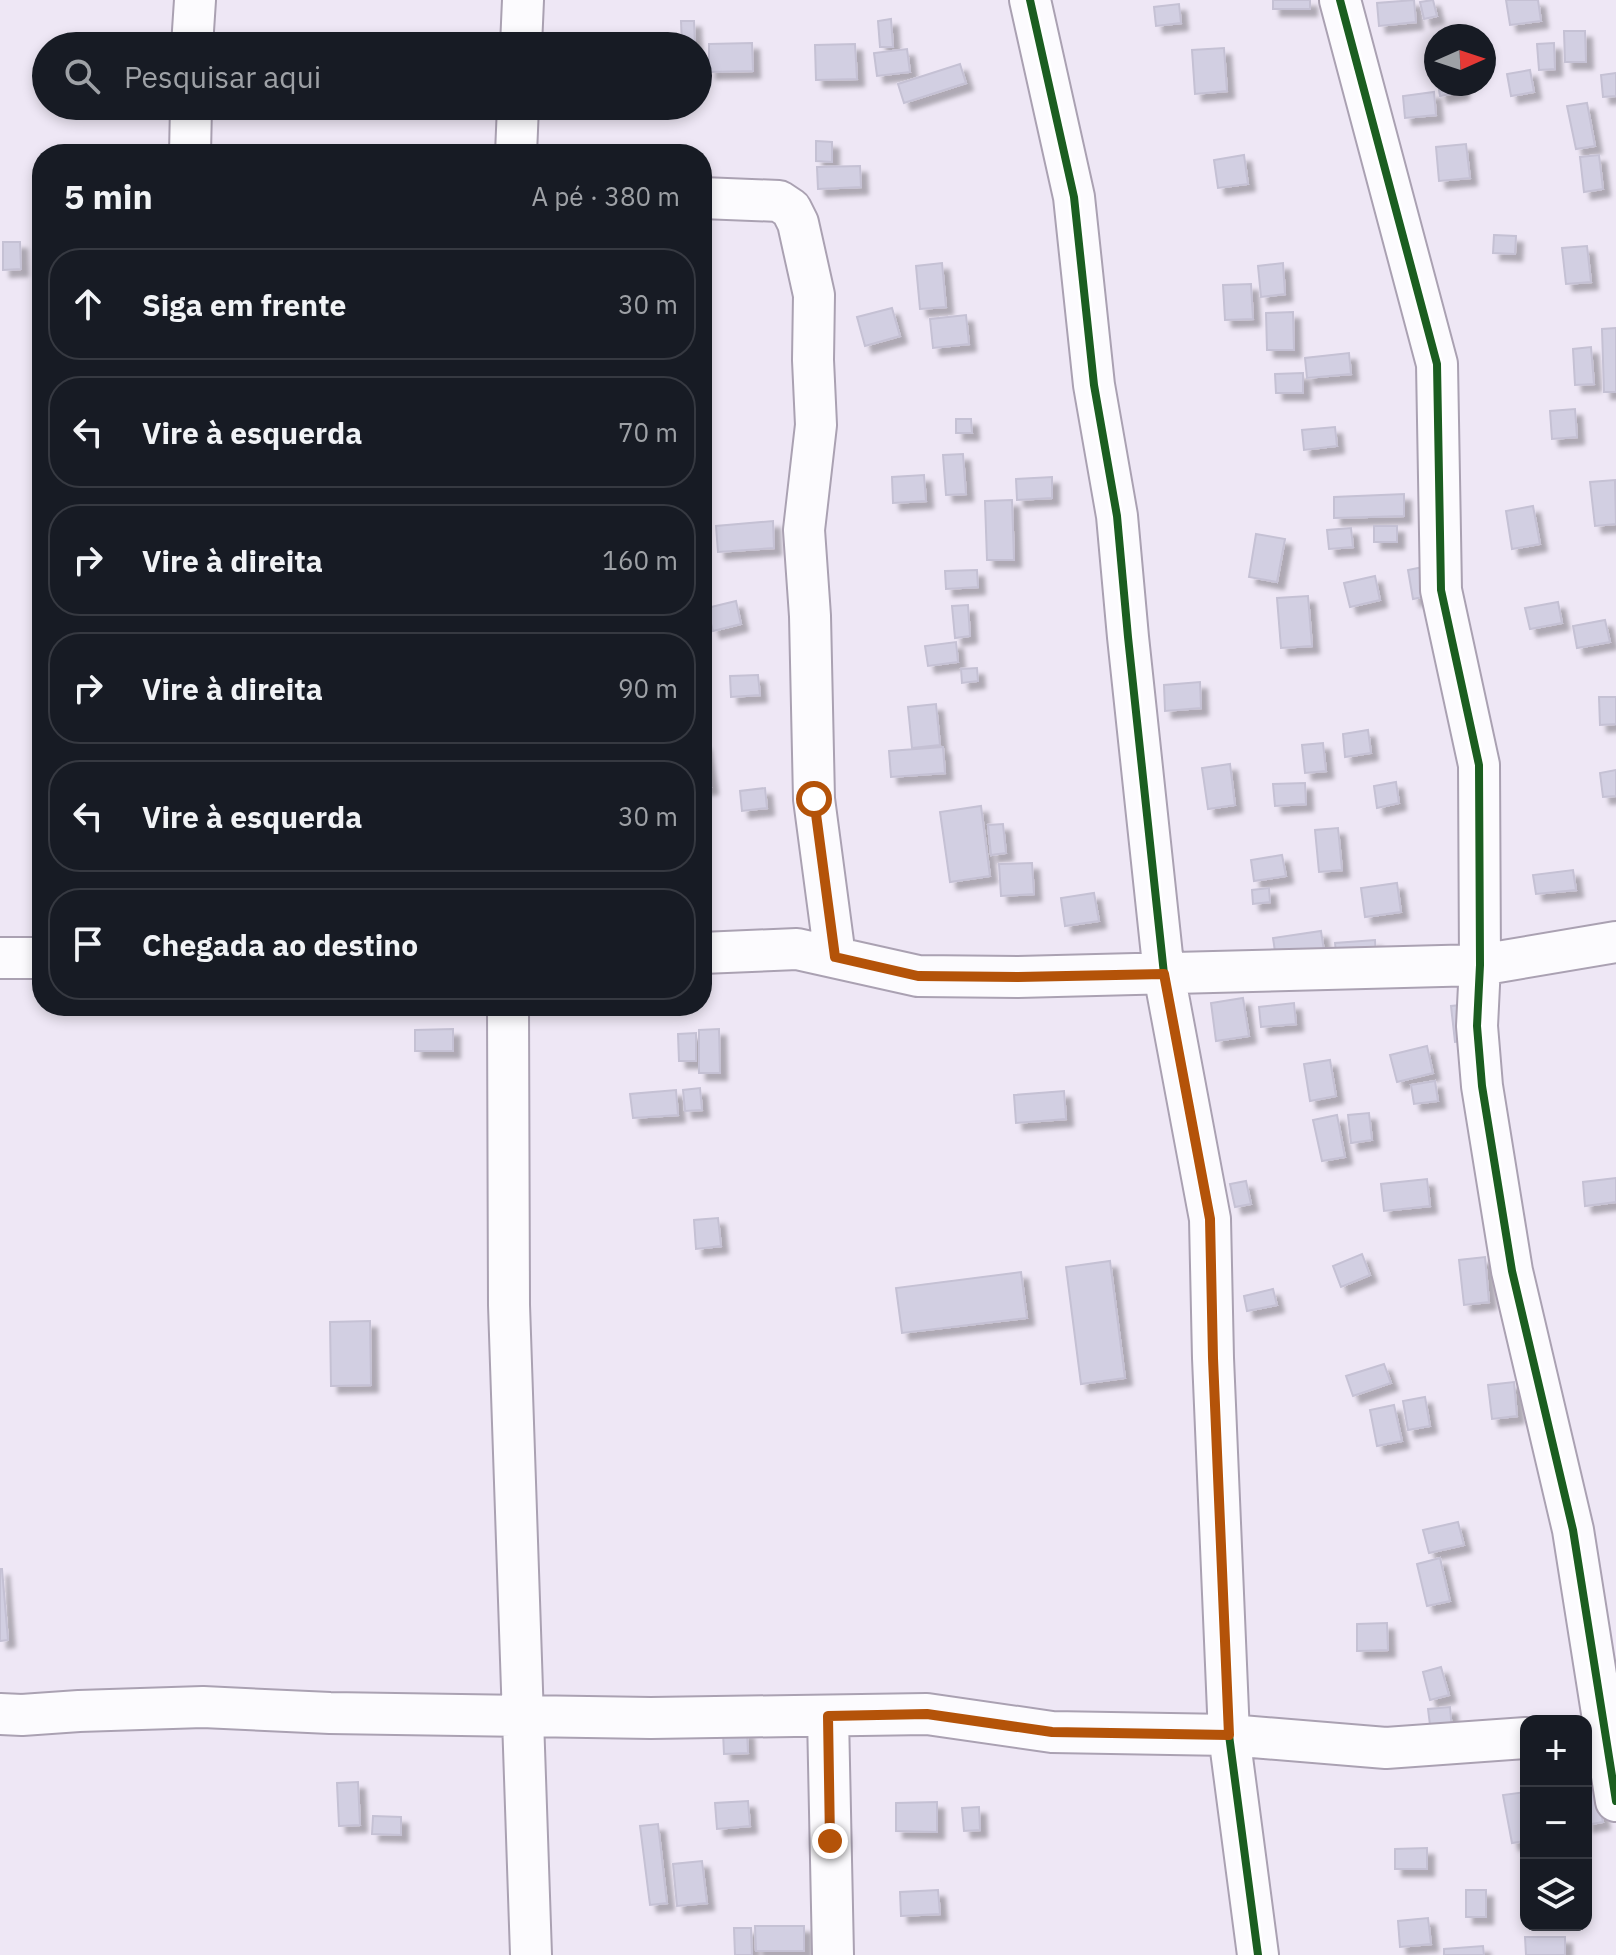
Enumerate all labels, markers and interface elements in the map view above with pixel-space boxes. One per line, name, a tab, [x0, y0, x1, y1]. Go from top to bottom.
north arrow	[1424, 24, 1496, 96]
search box	[32, 32, 712, 120]
icon: search	[60, 54, 104, 98]
text: Pesquisar aqui	[124, 57, 321, 96]
text: 5 min	[64, 174, 153, 218]
text: A pé · 380 m	[531, 179, 680, 213]
icon: ahead	[66, 282, 110, 326]
text: Siga em frente	[142, 285, 346, 324]
text: 30 m	[618, 287, 678, 321]
icon: left	[66, 410, 110, 454]
text: Vire à esquerda	[142, 413, 362, 452]
text: 70 m	[618, 415, 678, 449]
icon: right	[66, 538, 110, 582]
text: Vire à direita	[142, 541, 323, 580]
text: 160 m	[602, 543, 678, 577]
icon: right	[66, 666, 110, 710]
text: Vire à direita	[142, 669, 323, 708]
text: 90 m	[618, 671, 678, 705]
route start	[796, 781, 832, 817]
icon: left	[66, 794, 110, 838]
text: Vire à esquerda	[142, 797, 362, 836]
text: 30 m	[618, 799, 678, 833]
icon: arrive	[66, 922, 110, 966]
text: Chegada ao destino	[142, 925, 418, 964]
map controls	[1520, 1715, 1592, 1931]
button: +	[1520, 1715, 1592, 1787]
button: −	[1520, 1787, 1592, 1859]
route end	[812, 1823, 848, 1859]
button: layers	[1520, 1859, 1592, 1931]

